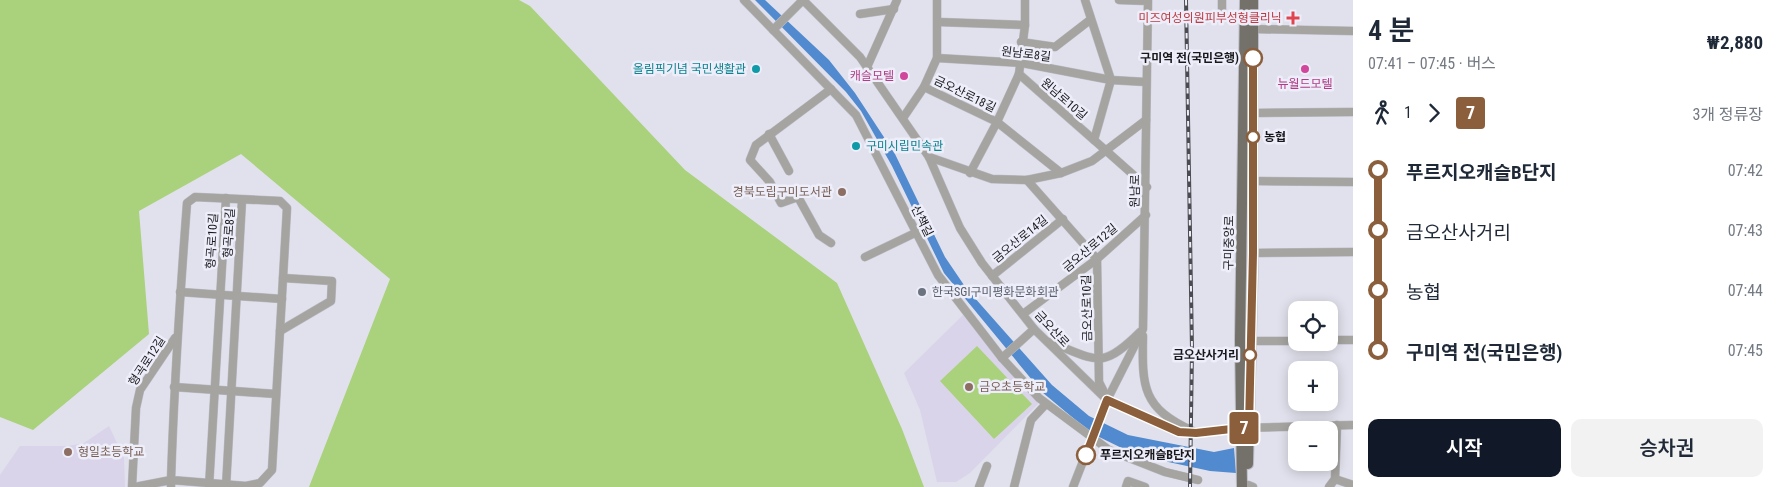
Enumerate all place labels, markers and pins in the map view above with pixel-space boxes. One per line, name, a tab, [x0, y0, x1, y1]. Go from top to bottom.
place label: 미즈여성의원피부성형클리닉	[1138, 11, 1282, 25]
marker: 미즈여성의원피부성형클리닉	[1286, 11, 1300, 25]
marker: 구미역 전(국민은행)	[1243, 48, 1263, 68]
place label: 구미역 전(국민은행)	[1140, 51, 1239, 65]
place label: 올림픽기념 국민생활관	[633, 62, 746, 76]
marker: 올림픽기념 국민생활관	[750, 63, 762, 75]
marker: 뉴월드모텔	[1299, 63, 1311, 75]
place label: 캐슬모텔	[850, 69, 894, 83]
marker: 캐슬모텔	[898, 70, 910, 82]
place label: 뉴월드모텔	[1277, 77, 1333, 91]
marker: 농협	[1246, 130, 1260, 144]
place label: 농협	[1264, 130, 1286, 144]
place label: 구미시립민속관	[866, 139, 943, 153]
marker: 구미시립민속관	[850, 140, 862, 152]
place label: 경북도립구미도서관	[733, 185, 832, 199]
marker: 경북도립구미도서관	[836, 186, 848, 198]
place label: 한국SGI구미평화문화회관	[932, 285, 1059, 299]
marker: 한국SGI구미평화문화회관	[916, 286, 928, 298]
place label: 금오산사거리	[1173, 348, 1239, 362]
marker: 금오산사거리	[1243, 348, 1257, 362]
place label: 금오초등학교	[979, 380, 1045, 394]
marker: 금오초등학교	[963, 381, 975, 393]
place label: 형일초등학교	[78, 445, 144, 459]
marker: 푸르지오캐슬B단지	[1076, 445, 1096, 465]
marker: 형일초등학교	[62, 446, 74, 458]
place label: 푸르지오캐슬B단지	[1100, 448, 1195, 462]

